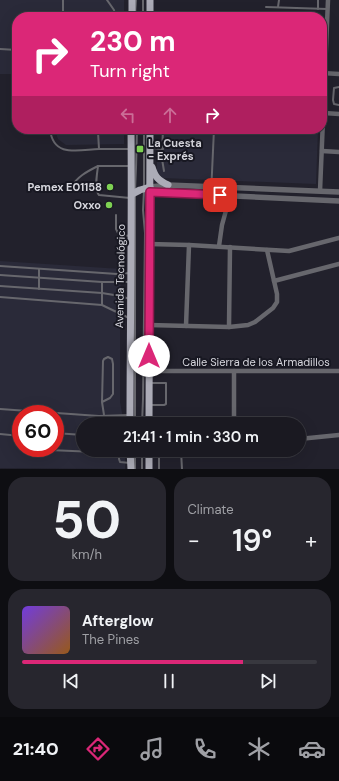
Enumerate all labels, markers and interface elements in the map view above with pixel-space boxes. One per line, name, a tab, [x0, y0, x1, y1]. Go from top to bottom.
text: 230 m	[90, 23, 176, 60]
icon: right	[24, 28, 76, 80]
text: Turn right	[90, 59, 170, 83]
icon: left	[117, 104, 139, 126]
icon: ahead	[159, 104, 181, 126]
icon: right	[201, 104, 223, 126]
place label: La Cuesta - Exprés	[148, 136, 202, 163]
marker: La Cuesta - Exprés	[135, 144, 145, 154]
pin	[203, 178, 237, 212]
place label: Pemex E01158	[27, 180, 102, 194]
marker: Pemex E01158	[105, 182, 115, 192]
icon: arrive	[209, 184, 231, 206]
place label: Oxxo	[73, 198, 101, 212]
marker: Oxxo	[104, 200, 114, 210]
street label: Avenida Tecnológico	[112, 224, 128, 328]
position arrow	[128, 335, 170, 377]
street label: Calle Sierra de los Armadillos	[182, 355, 330, 369]
speed limit sign: 60	[12, 405, 64, 457]
text: 21:41 · 1 min · 330 m	[123, 427, 259, 447]
text: 50	[52, 486, 121, 554]
text: Climate	[188, 501, 234, 518]
text: 19°	[232, 521, 272, 560]
text: −	[188, 526, 200, 555]
text: +	[305, 526, 317, 555]
text: km/h	[71, 546, 102, 563]
text: Afterglow	[82, 611, 154, 631]
text: The Pines	[82, 631, 140, 648]
icon: previous	[60, 670, 82, 692]
icon: pause	[158, 670, 180, 692]
icon: next	[257, 670, 279, 692]
icon: directions	[84, 735, 112, 763]
icon: music	[138, 735, 166, 763]
icon: phone	[191, 735, 219, 763]
icon: climate	[245, 735, 273, 763]
icon: car	[298, 735, 326, 763]
text: 21:40	[13, 737, 59, 761]

